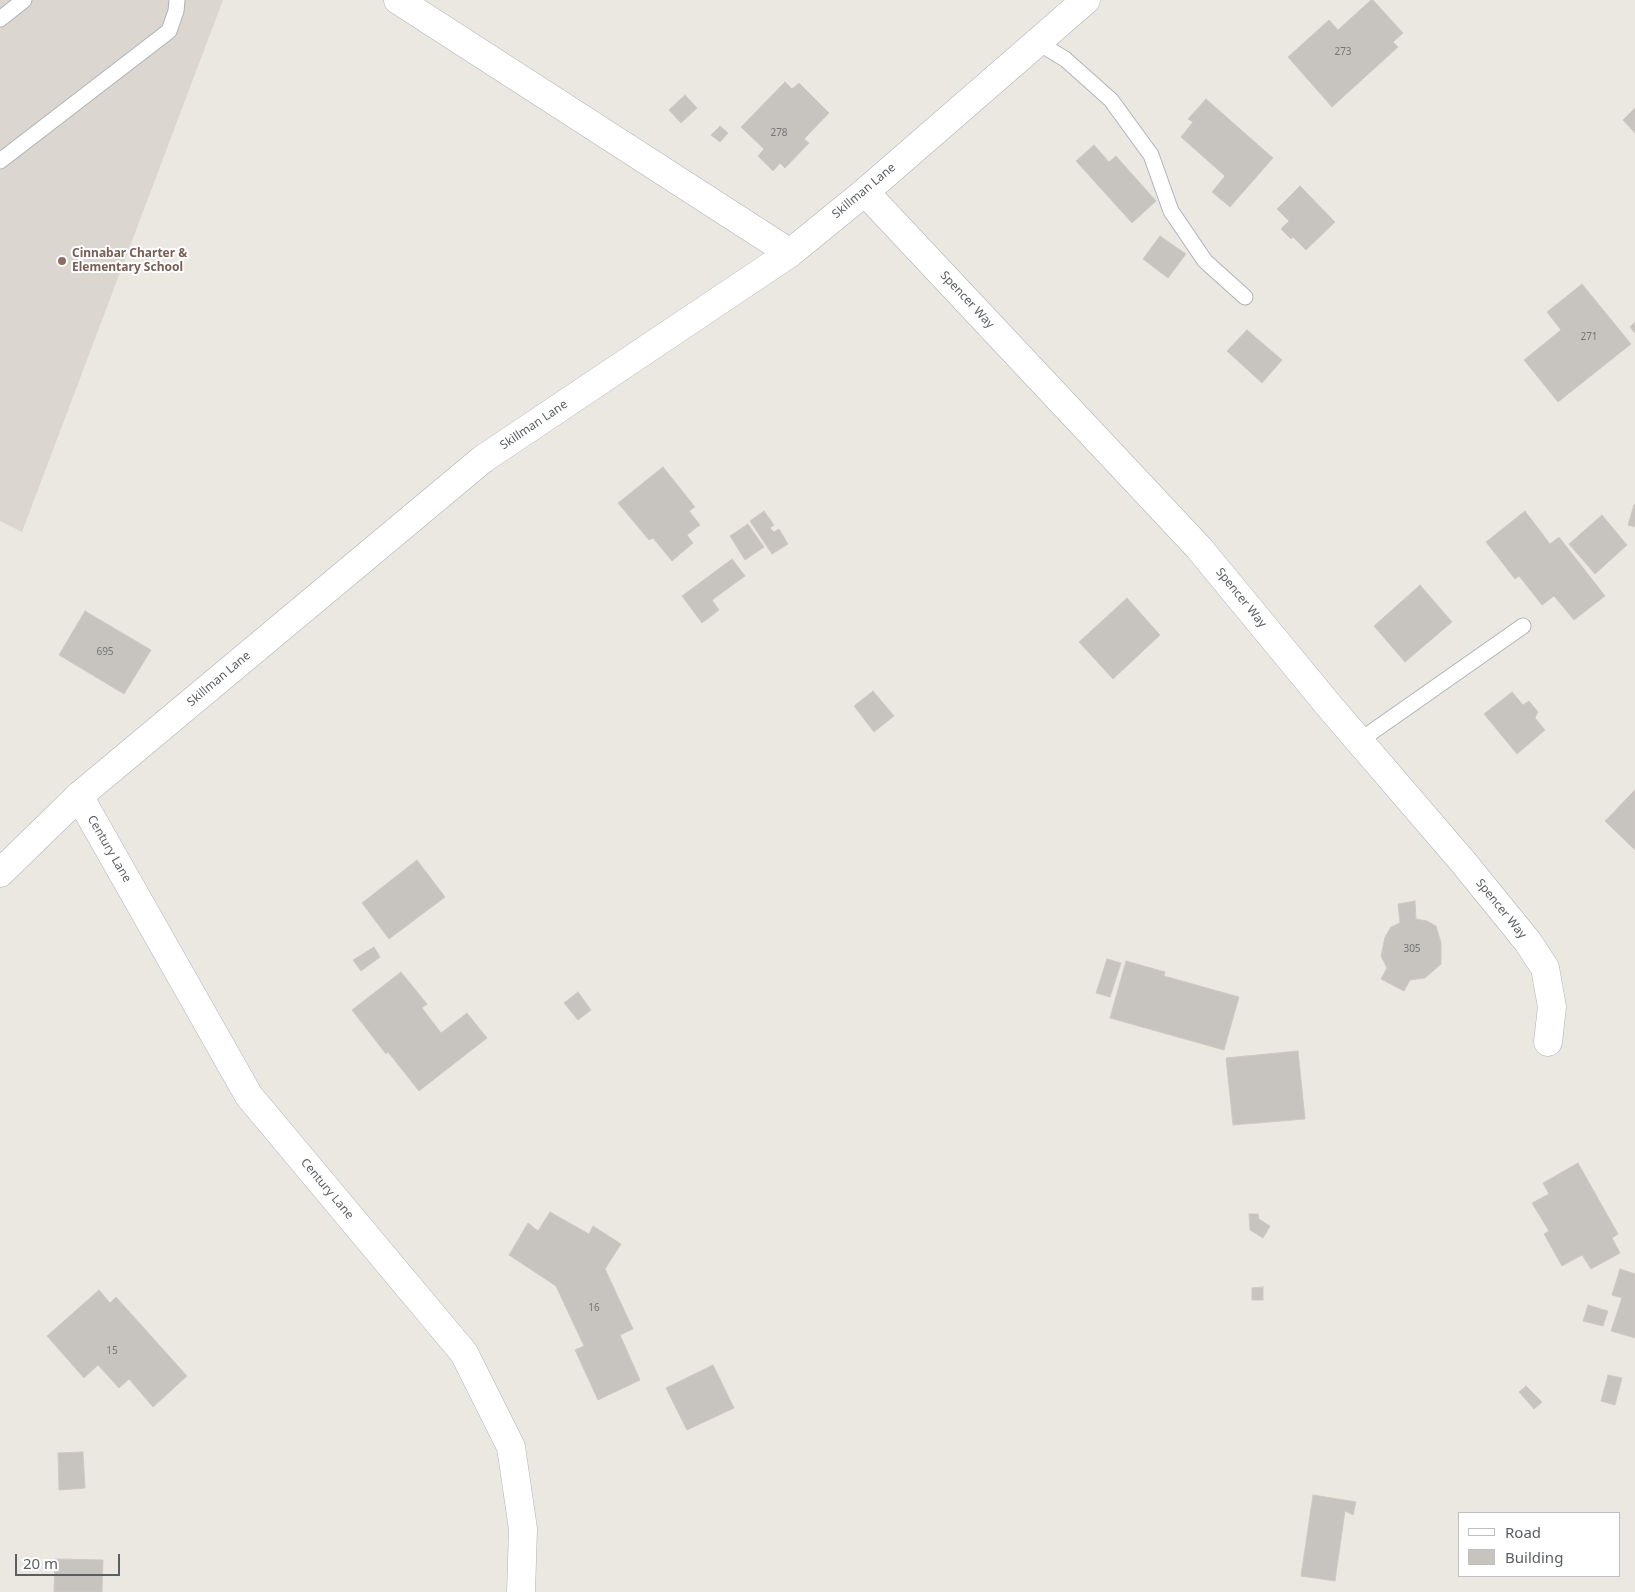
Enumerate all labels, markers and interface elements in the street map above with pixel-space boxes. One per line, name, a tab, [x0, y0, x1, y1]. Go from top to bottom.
house number: 273	[1334, 46, 1352, 58]
house number: 278	[770, 127, 788, 139]
street label: Skillman Lane	[830, 160, 898, 222]
place label: Cinnabar Charter & Elementary School	[72, 247, 187, 275]
marker: Cinnabar Charter & Elementary School	[56, 255, 68, 267]
street label: Spencer Way	[937, 269, 997, 331]
house number: 271	[1580, 331, 1598, 343]
street label: Skillman Lane	[498, 397, 570, 453]
street label: Spencer Way	[1213, 565, 1269, 631]
house number: 695	[96, 646, 114, 658]
street label: Skillman Lane	[185, 648, 253, 710]
street label: Century Lane	[84, 813, 134, 885]
street label: Spencer Way	[1473, 876, 1529, 942]
house number: 305	[1403, 943, 1421, 955]
street label: Century Lane	[297, 1156, 357, 1222]
house number: 16	[588, 1302, 600, 1314]
house number: 15	[106, 1345, 118, 1357]
legend	[1458, 1512, 1620, 1577]
text: Road	[1505, 1522, 1541, 1542]
scale bar	[18, 1544, 122, 1576]
text: Building	[1505, 1547, 1563, 1567]
text: 20 m	[23, 1553, 58, 1573]

